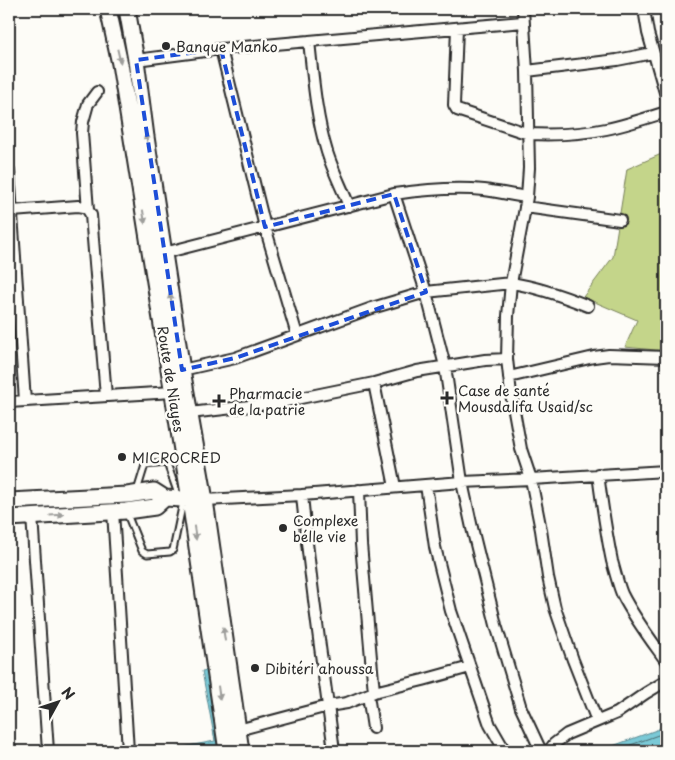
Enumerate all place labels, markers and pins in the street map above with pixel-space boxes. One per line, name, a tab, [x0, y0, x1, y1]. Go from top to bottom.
place label: Banque Manko	[176, 36, 278, 57]
marker: Banque Manko	[160, 40, 172, 52]
place label: Case de santé Mousdalifa Usaid/sc	[458, 380, 593, 417]
place label: Pharmacie de la patrie	[229, 383, 305, 420]
marker: Case de santé Mousdalifa Usaid/sc	[440, 391, 454, 405]
marker: Pharmacie de la patrie	[213, 395, 225, 407]
place label: MICROCRED	[132, 447, 221, 468]
marker: MICROCRED	[116, 451, 128, 463]
place label: Complexe bélle vie	[293, 510, 359, 547]
marker: Complexe bélle vie	[277, 522, 289, 534]
place label: Dibitéri ahoussa	[265, 658, 374, 679]
marker: Dibitéri ahoussa	[249, 662, 261, 674]

